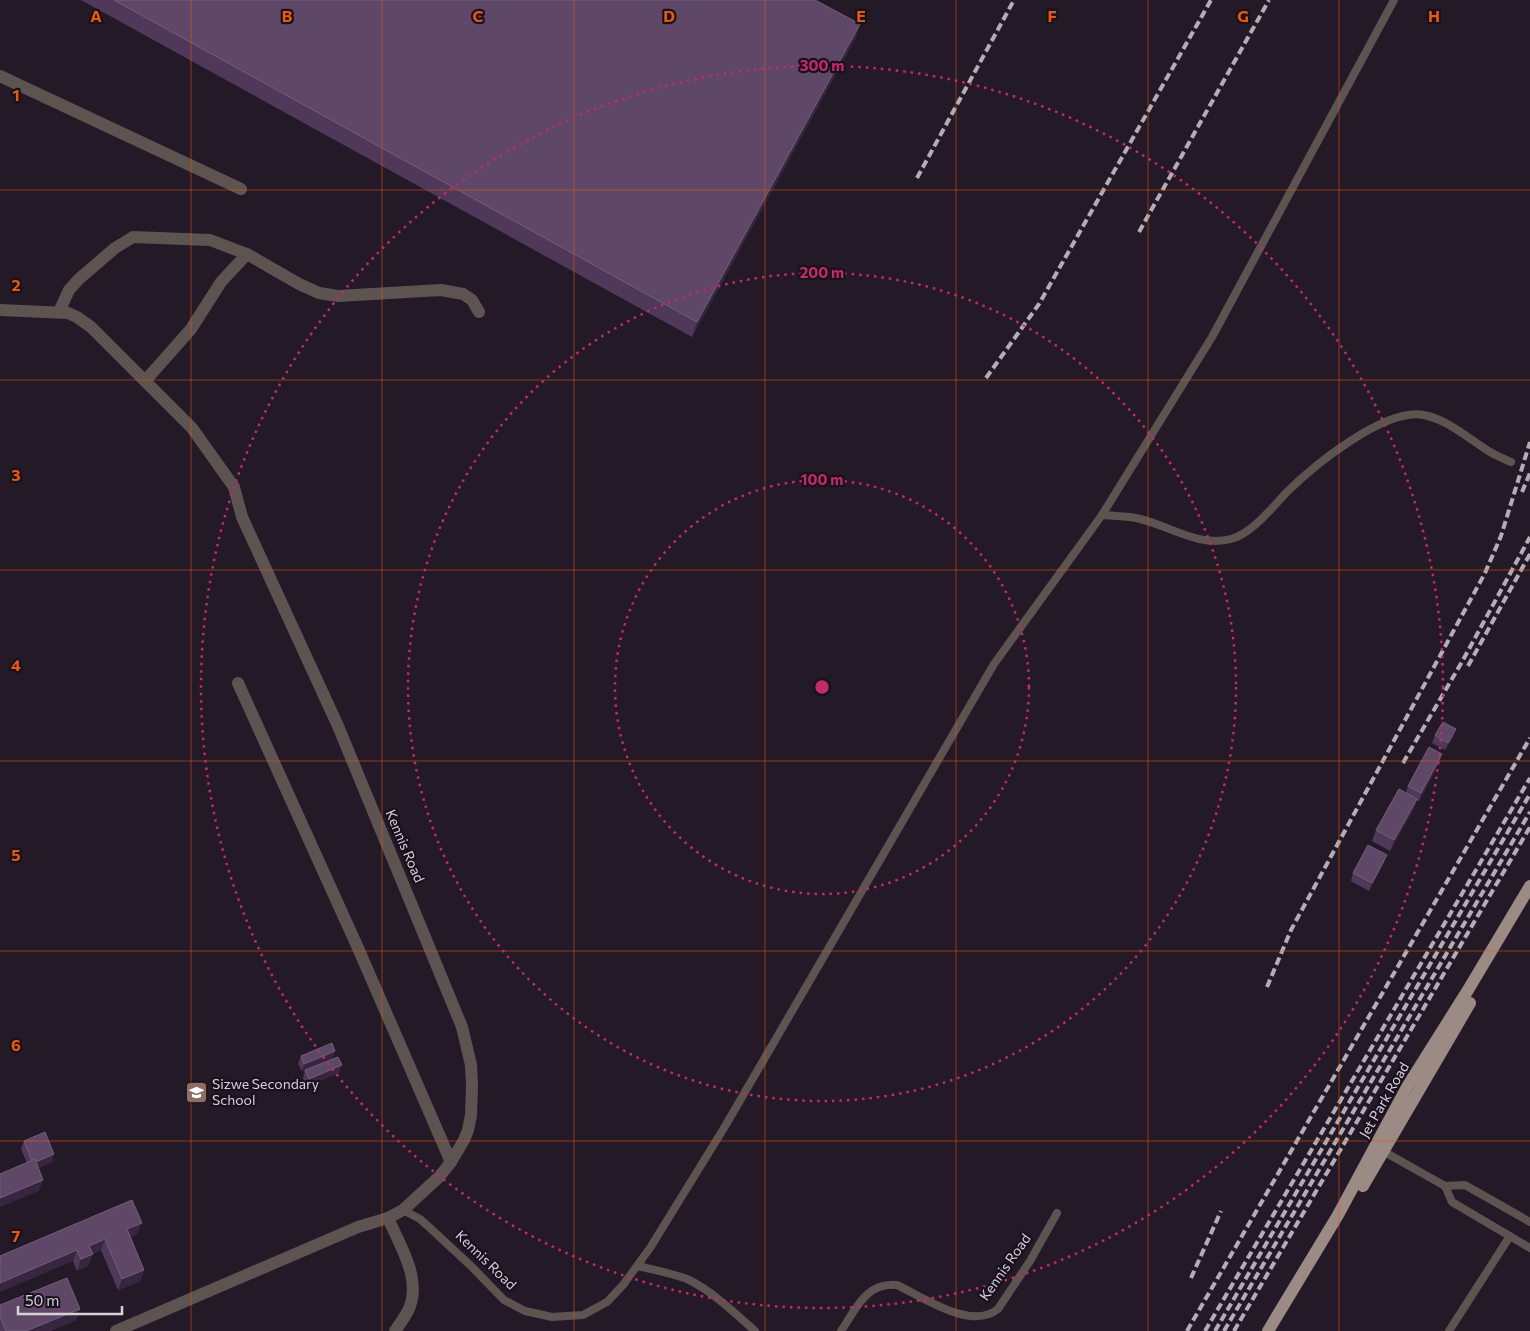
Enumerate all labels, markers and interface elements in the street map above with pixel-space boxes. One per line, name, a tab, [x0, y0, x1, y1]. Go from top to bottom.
text: A	[90, 6, 102, 25]
text: B	[282, 6, 293, 25]
text: C	[473, 6, 484, 25]
text: D	[663, 6, 675, 25]
text: E	[856, 6, 866, 25]
text: F	[1047, 6, 1057, 25]
text: G	[1237, 6, 1249, 25]
text: H	[1428, 6, 1440, 25]
text: 300 m	[800, 56, 844, 74]
text: 1	[12, 85, 20, 104]
text: 200 m	[800, 263, 844, 281]
text: 2	[11, 275, 21, 294]
text: 3	[11, 465, 21, 484]
text: 100 m	[801, 470, 843, 488]
text: 4	[11, 655, 21, 674]
centre of rings	[813, 678, 831, 696]
street label: Kennis Road	[382, 807, 428, 885]
text: 5	[11, 845, 21, 864]
text: 6	[11, 1035, 21, 1054]
street label: Jet Park Road	[1355, 1059, 1412, 1141]
place label: Sizwe Secondary School	[212, 1075, 319, 1108]
school or university icon: Sizwe Secondary School	[184, 1080, 208, 1104]
text: 7	[12, 1226, 21, 1245]
street label: Kennis Road	[453, 1227, 520, 1293]
street label: Kennis Road	[975, 1230, 1034, 1303]
scale bar	[18, 1284, 121, 1316]
text: 50 m	[25, 1291, 59, 1309]

